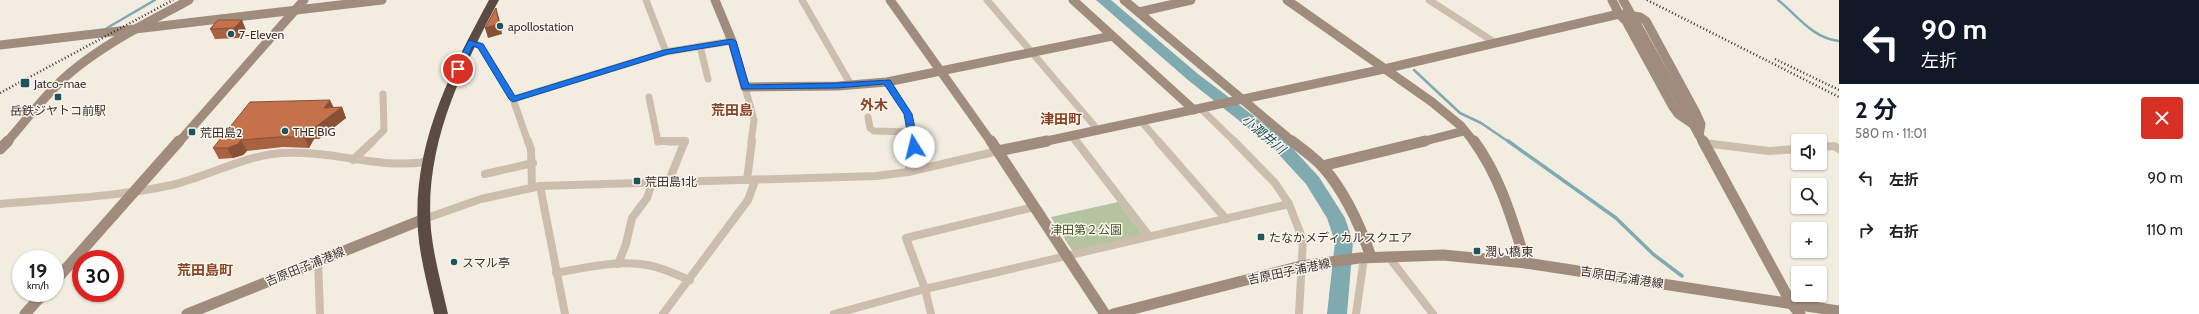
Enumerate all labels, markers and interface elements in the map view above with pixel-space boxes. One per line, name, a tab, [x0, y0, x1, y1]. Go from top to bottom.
text: 90 m	[1921, 12, 1987, 46]
icon: left	[1855, 16, 1907, 68]
place label: apollostation	[508, 19, 574, 34]
marker: apollostation	[495, 21, 505, 31]
place label: 7-Eleven	[239, 27, 284, 42]
marker: 7-Eleven	[226, 29, 236, 39]
text: 左折	[1921, 50, 1957, 72]
pin	[441, 52, 475, 86]
icon: arrive	[447, 58, 469, 80]
place label: Jatco-mae	[33, 76, 86, 91]
marker: Jatco-mae	[19, 77, 31, 89]
marker: 岳鉄ジヤトコ前駅	[53, 92, 63, 102]
text: 2 分	[1855, 95, 1897, 124]
district label: 外木	[860, 96, 888, 114]
button: close	[2141, 97, 2183, 139]
district label: 荒田島	[711, 101, 753, 119]
place label: 岳鉄ジヤトコ前駅	[10, 103, 106, 118]
district label: 津田町	[1040, 110, 1082, 128]
water label: 小潤井川	[1239, 111, 1291, 158]
place label: THE BIG	[293, 124, 336, 139]
place label: 荒田島2	[200, 125, 242, 140]
text: 580 m · 11:01	[1855, 125, 1927, 141]
marker: THE BIG	[280, 126, 290, 136]
position arrow	[893, 126, 935, 168]
marker: 荒田島2	[187, 127, 197, 137]
map controls	[1791, 134, 1827, 302]
button: sound	[1791, 134, 1827, 170]
icon: left	[1855, 167, 1877, 189]
text: 90 m	[2147, 169, 2183, 187]
text: 左折	[1889, 171, 1919, 189]
place label: 荒田島1北	[645, 174, 697, 189]
marker: 荒田島1北	[632, 176, 642, 186]
button: search	[1791, 178, 1827, 214]
icon: right	[1855, 219, 1877, 241]
text: 110 m	[2146, 221, 2183, 239]
park label: 津田第２公園	[1050, 222, 1122, 237]
button: +	[1791, 222, 1827, 258]
text: 右折	[1889, 223, 1919, 241]
place label: たなかメディカルスクエア	[1269, 230, 1412, 245]
marker: たなかメディカルスクエア	[1256, 232, 1266, 242]
street label: 吉原田子浦港線	[263, 243, 347, 289]
place label: 潤い橋東	[1485, 244, 1533, 259]
marker: 潤い橋東	[1472, 246, 1482, 256]
speed limit sign: 30	[72, 250, 124, 302]
place label: スマル亭	[462, 255, 510, 270]
street label: 吉原田子浦港線	[1246, 255, 1332, 287]
marker: スマル亭	[449, 257, 459, 267]
text: 19	[29, 259, 47, 283]
district label: 荒田島町	[177, 261, 233, 279]
street label: 吉原田子浦港線	[1579, 263, 1665, 291]
button: −	[1791, 266, 1827, 302]
text: km/h	[27, 279, 49, 292]

